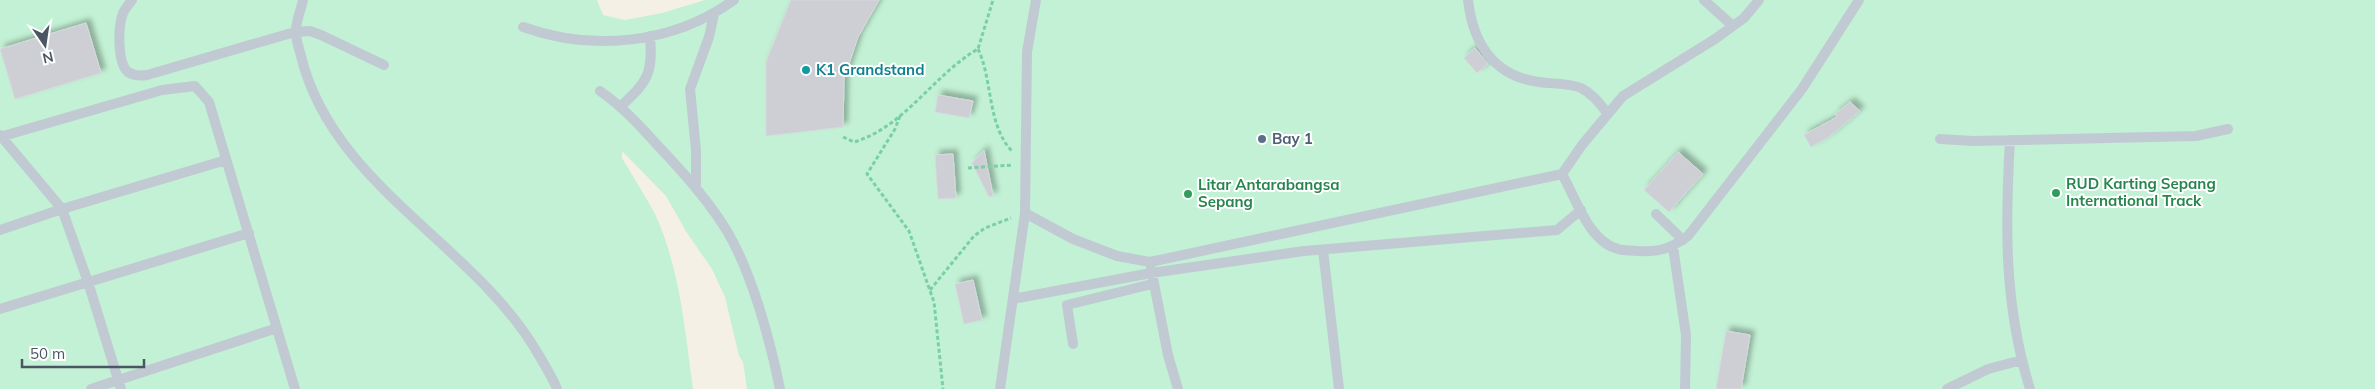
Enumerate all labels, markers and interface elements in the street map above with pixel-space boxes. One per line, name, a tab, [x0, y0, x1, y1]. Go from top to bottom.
north arrow	[20, 20, 70, 70]
text: N	[41, 48, 55, 68]
place label: K1 Grandstand	[816, 60, 924, 79]
marker: K1 Grandstand	[800, 64, 812, 76]
place label: Bay 1	[1272, 129, 1313, 148]
marker: Bay 1	[1256, 133, 1268, 145]
place label: RUD Karting Sepang International Track	[2066, 174, 2216, 210]
place label: Litar Antarabangsa Sepang	[1198, 175, 1340, 211]
marker: RUD Karting Sepang International Track	[2050, 187, 2062, 199]
marker: Litar Antarabangsa Sepang	[1182, 188, 1194, 200]
scale bar	[22, 336, 145, 368]
text: 50 m	[30, 344, 65, 363]

